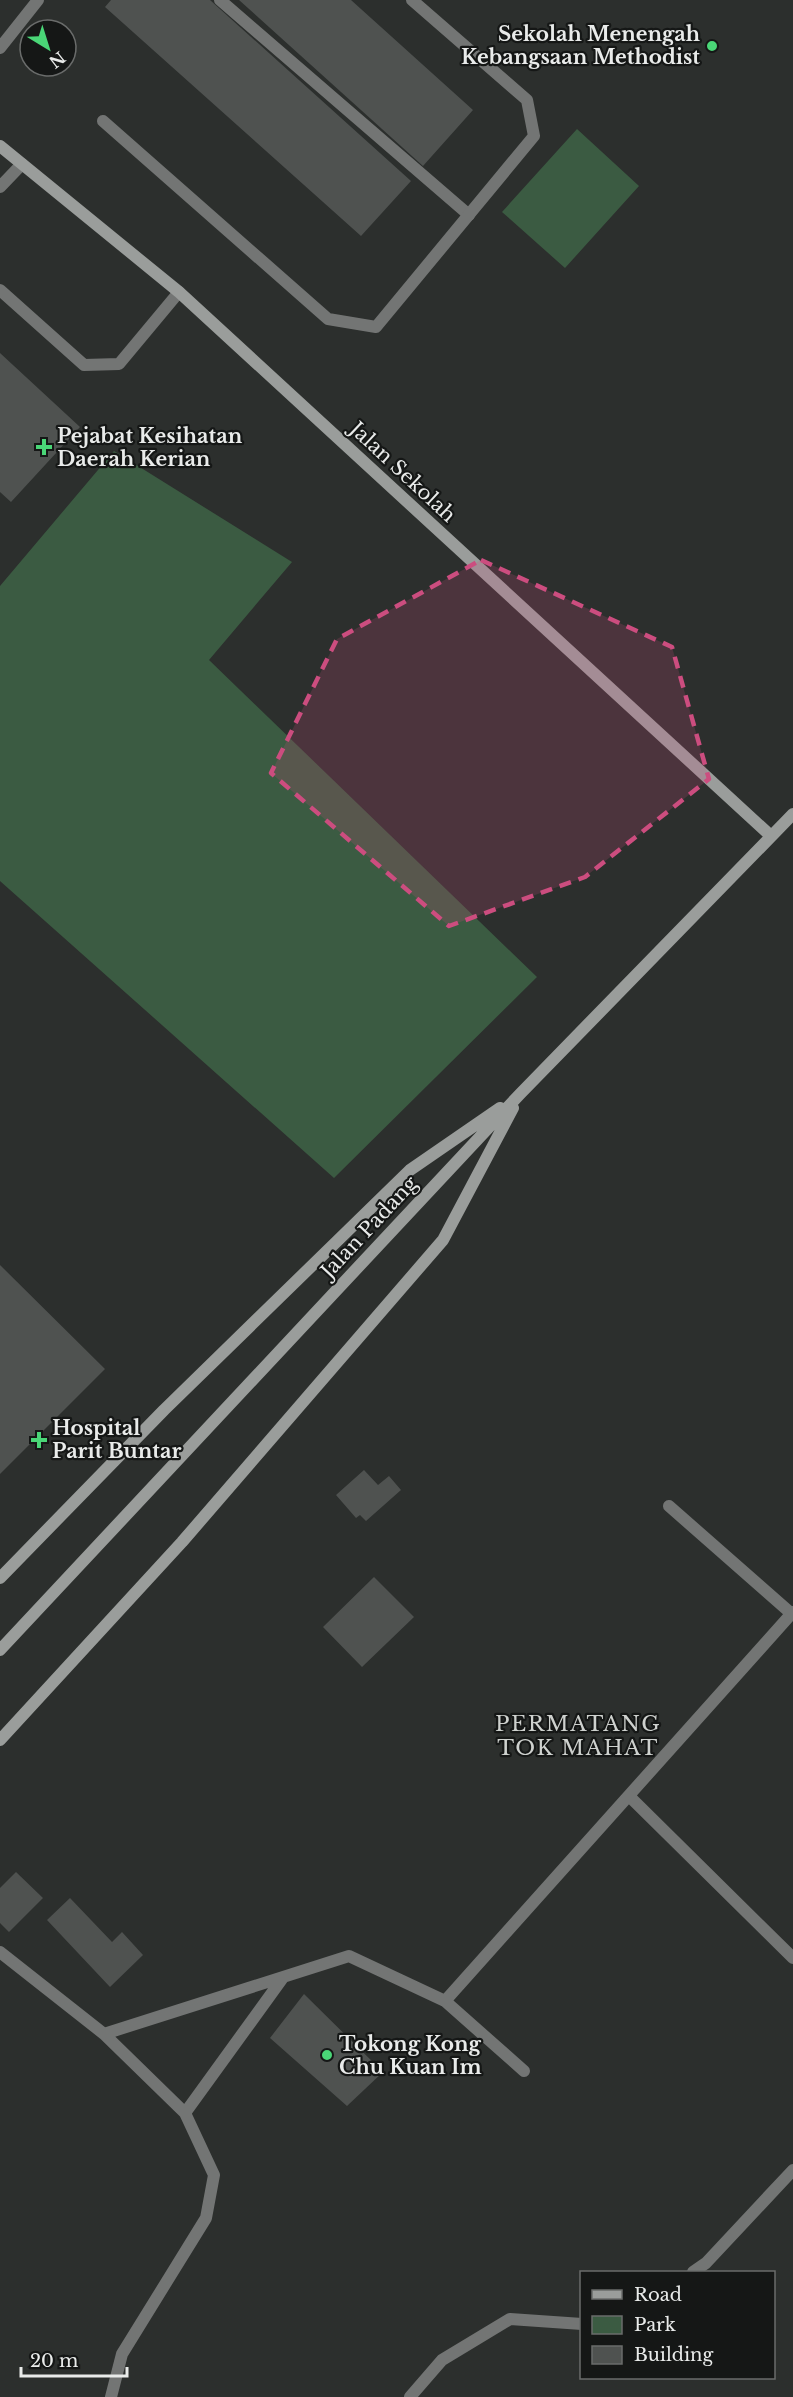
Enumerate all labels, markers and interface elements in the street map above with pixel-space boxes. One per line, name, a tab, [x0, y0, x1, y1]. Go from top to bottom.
north arrow	[18, 18, 78, 78]
place label: Sekolah Menengah Kebangsaan Methodist	[461, 22, 701, 69]
marker: Sekolah Menengah Kebangsaan Methodist	[705, 39, 719, 53]
text: N	[45, 47, 69, 72]
street label: Jalan Sekolah	[343, 415, 461, 527]
place label: Pejabat Kesihatan Daerah Kerian	[57, 424, 243, 471]
marker: Pejabat Kesihatan Daerah Kerian	[35, 438, 53, 456]
street label: Jalan Padang	[314, 1170, 423, 1285]
place label: Hospital Parit Buntar	[52, 1416, 181, 1463]
marker: Hospital Parit Buntar	[30, 1431, 48, 1449]
district label: PERMATANG TOK MAHAT	[495, 1711, 661, 1761]
place label: Tokong Kong Chu Kuan Im	[339, 2032, 482, 2079]
marker: Tokong Kong Chu Kuan Im	[320, 2048, 334, 2062]
legend	[580, 2271, 775, 2379]
text: Road	[634, 2284, 682, 2306]
text: Park	[634, 2314, 676, 2336]
scale bar	[21, 2340, 128, 2378]
text: Building	[634, 2344, 713, 2366]
text: 20 m	[30, 2350, 78, 2372]

